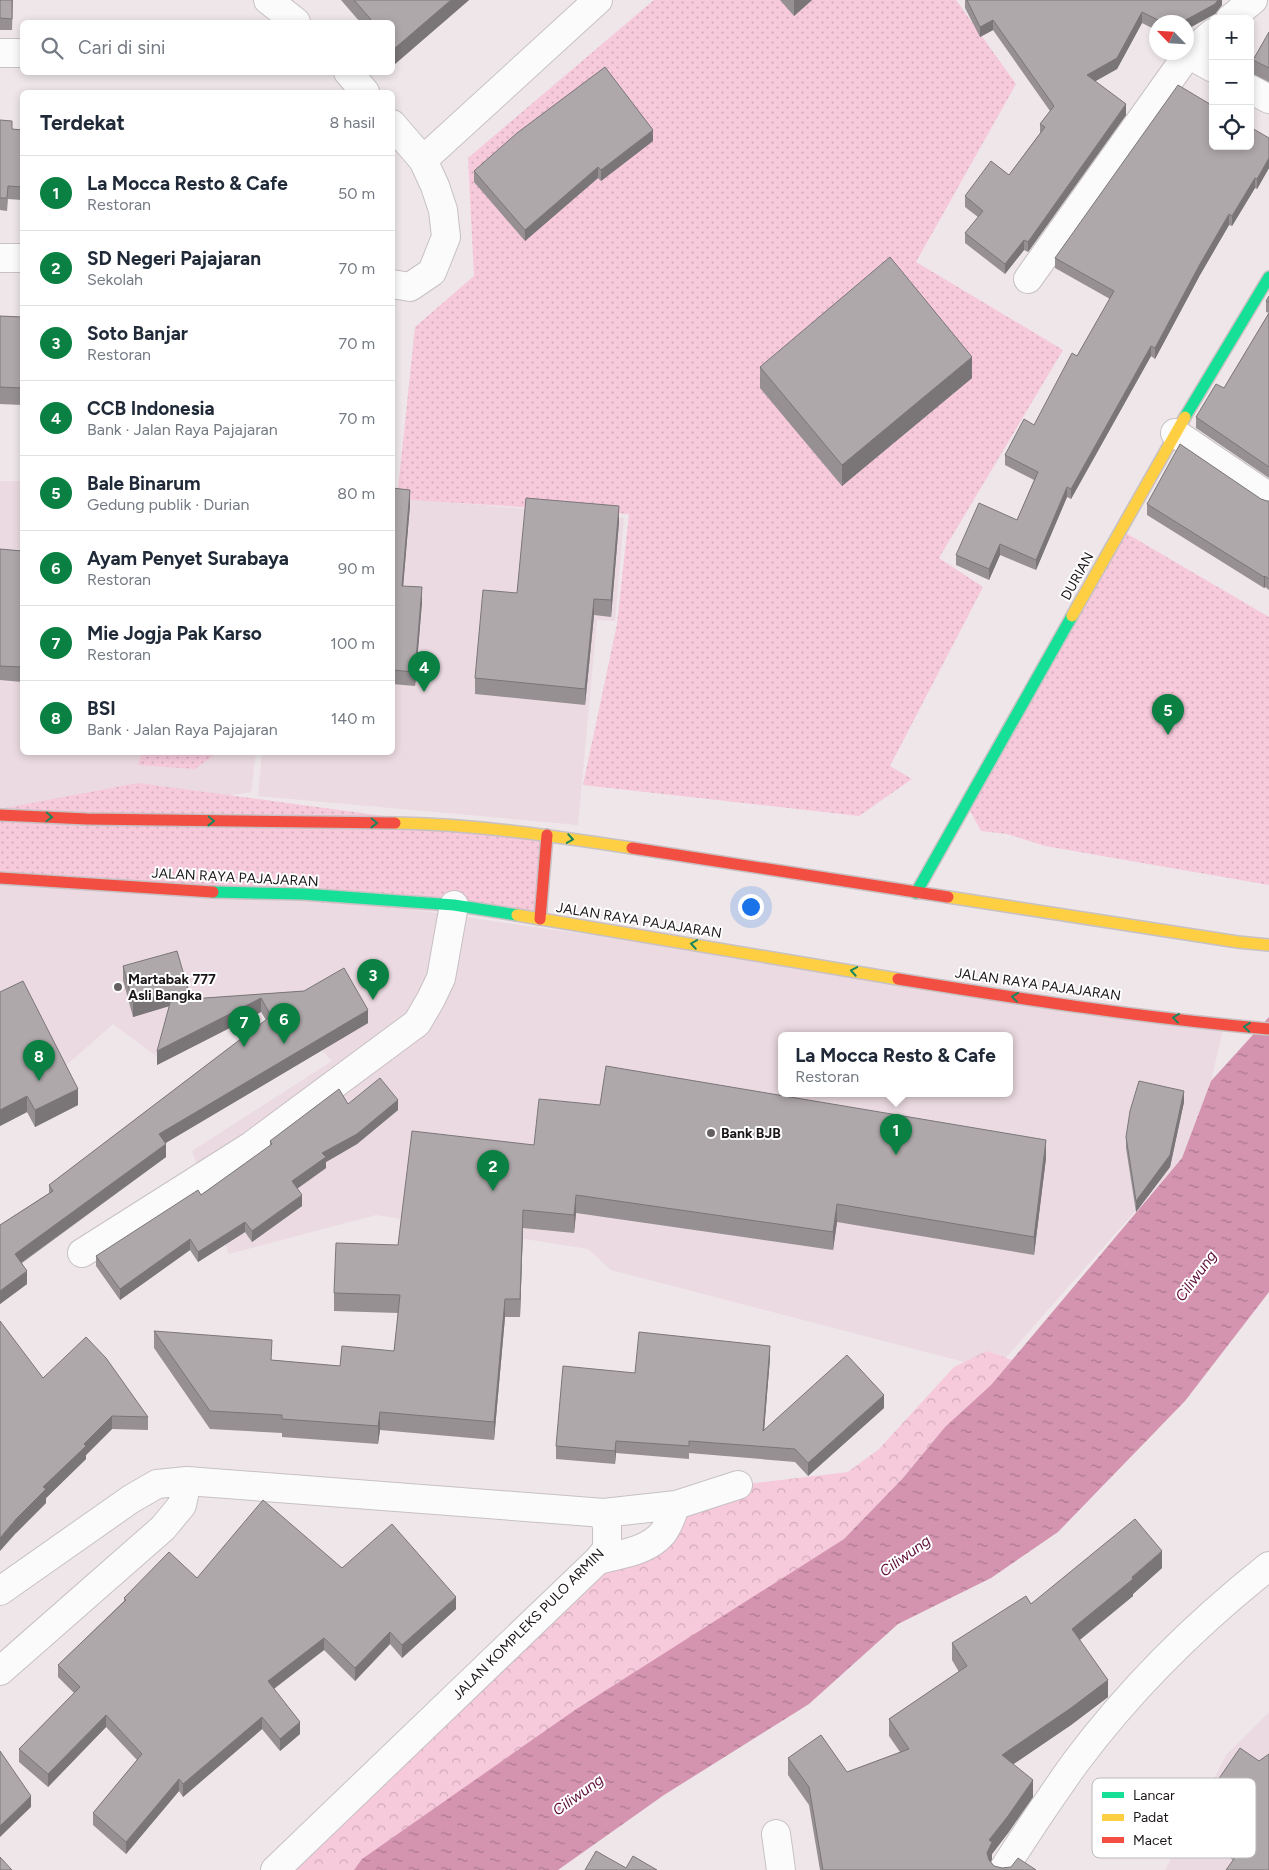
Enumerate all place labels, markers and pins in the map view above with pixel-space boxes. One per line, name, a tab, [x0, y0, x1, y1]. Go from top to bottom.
pin: 4	[408, 651, 440, 692]
pin: 5	[1152, 694, 1184, 735]
pin: 3	[357, 959, 389, 1000]
place label: Martabak 777 Asli Bangka	[128, 971, 216, 1004]
marker: Martabak 777 Asli Bangka	[112, 981, 124, 993]
pin: 6	[268, 1003, 300, 1044]
pin: 7	[228, 1006, 260, 1047]
pin: 8	[23, 1040, 55, 1081]
pin: 1	[880, 1114, 912, 1155]
place label: Bank BJB	[721, 1125, 781, 1142]
marker: Bank BJB	[705, 1127, 717, 1139]
pin: 2	[477, 1150, 509, 1191]

